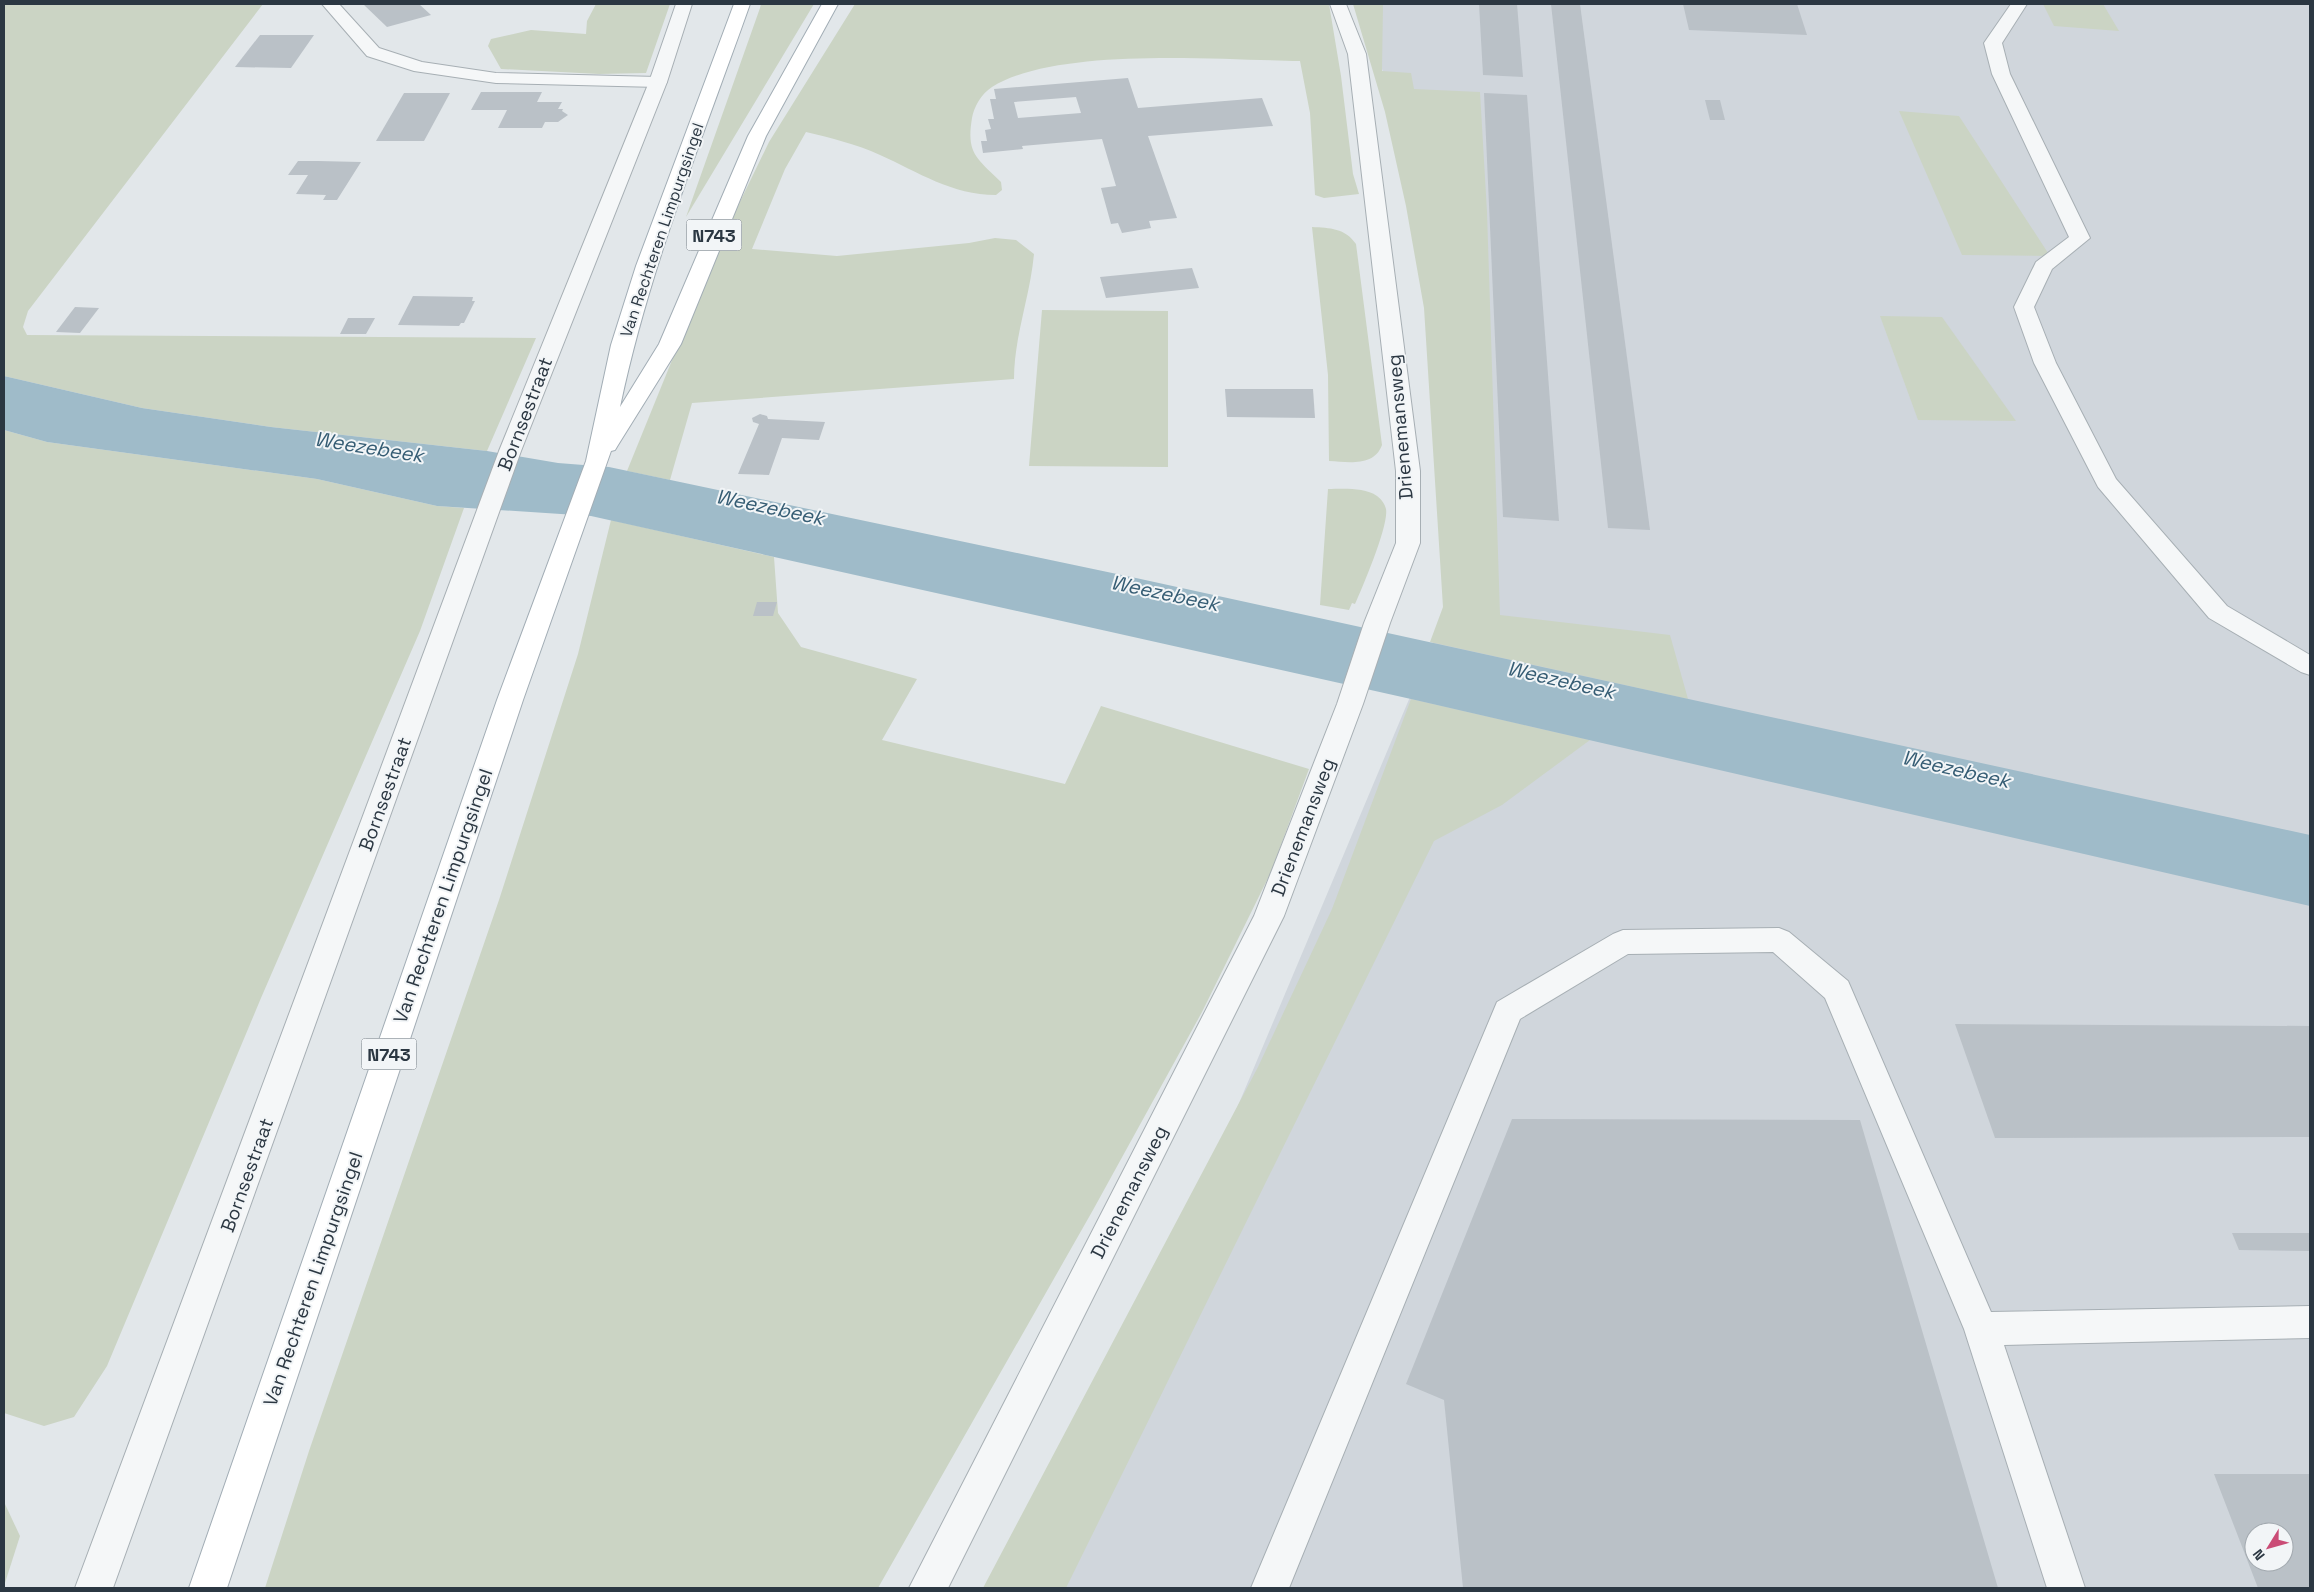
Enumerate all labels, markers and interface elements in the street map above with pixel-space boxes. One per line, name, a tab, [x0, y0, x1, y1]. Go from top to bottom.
street label: Van Rechteren Limpurgsingel	[615, 120, 709, 340]
road number: N743	[686, 220, 742, 250]
street label: Drienemansweg	[1381, 353, 1419, 501]
street label: Bornsestraat	[492, 354, 558, 474]
water label: Weezebeek	[313, 426, 427, 469]
water label: Weezebeek	[714, 483, 829, 532]
water label: Weezebeek	[1109, 569, 1224, 618]
water label: Weezebeek	[1505, 655, 1620, 706]
street label: Bornsestraat	[353, 733, 417, 855]
water label: Weezebeek	[1900, 744, 2015, 795]
street label: Drienemansweg	[1265, 754, 1341, 900]
street label: Van Rechteren Limpurgsingel	[388, 765, 498, 1027]
road number: N743	[362, 1038, 416, 1070]
street label: Bornsestraat	[215, 1114, 279, 1236]
street label: Drienemansweg	[1085, 1121, 1173, 1263]
street label: Van Rechteren Limpurgsingel	[258, 1148, 368, 1410]
north arrow	[2244, 1522, 2294, 1572]
text: N	[2249, 1546, 2269, 1564]

